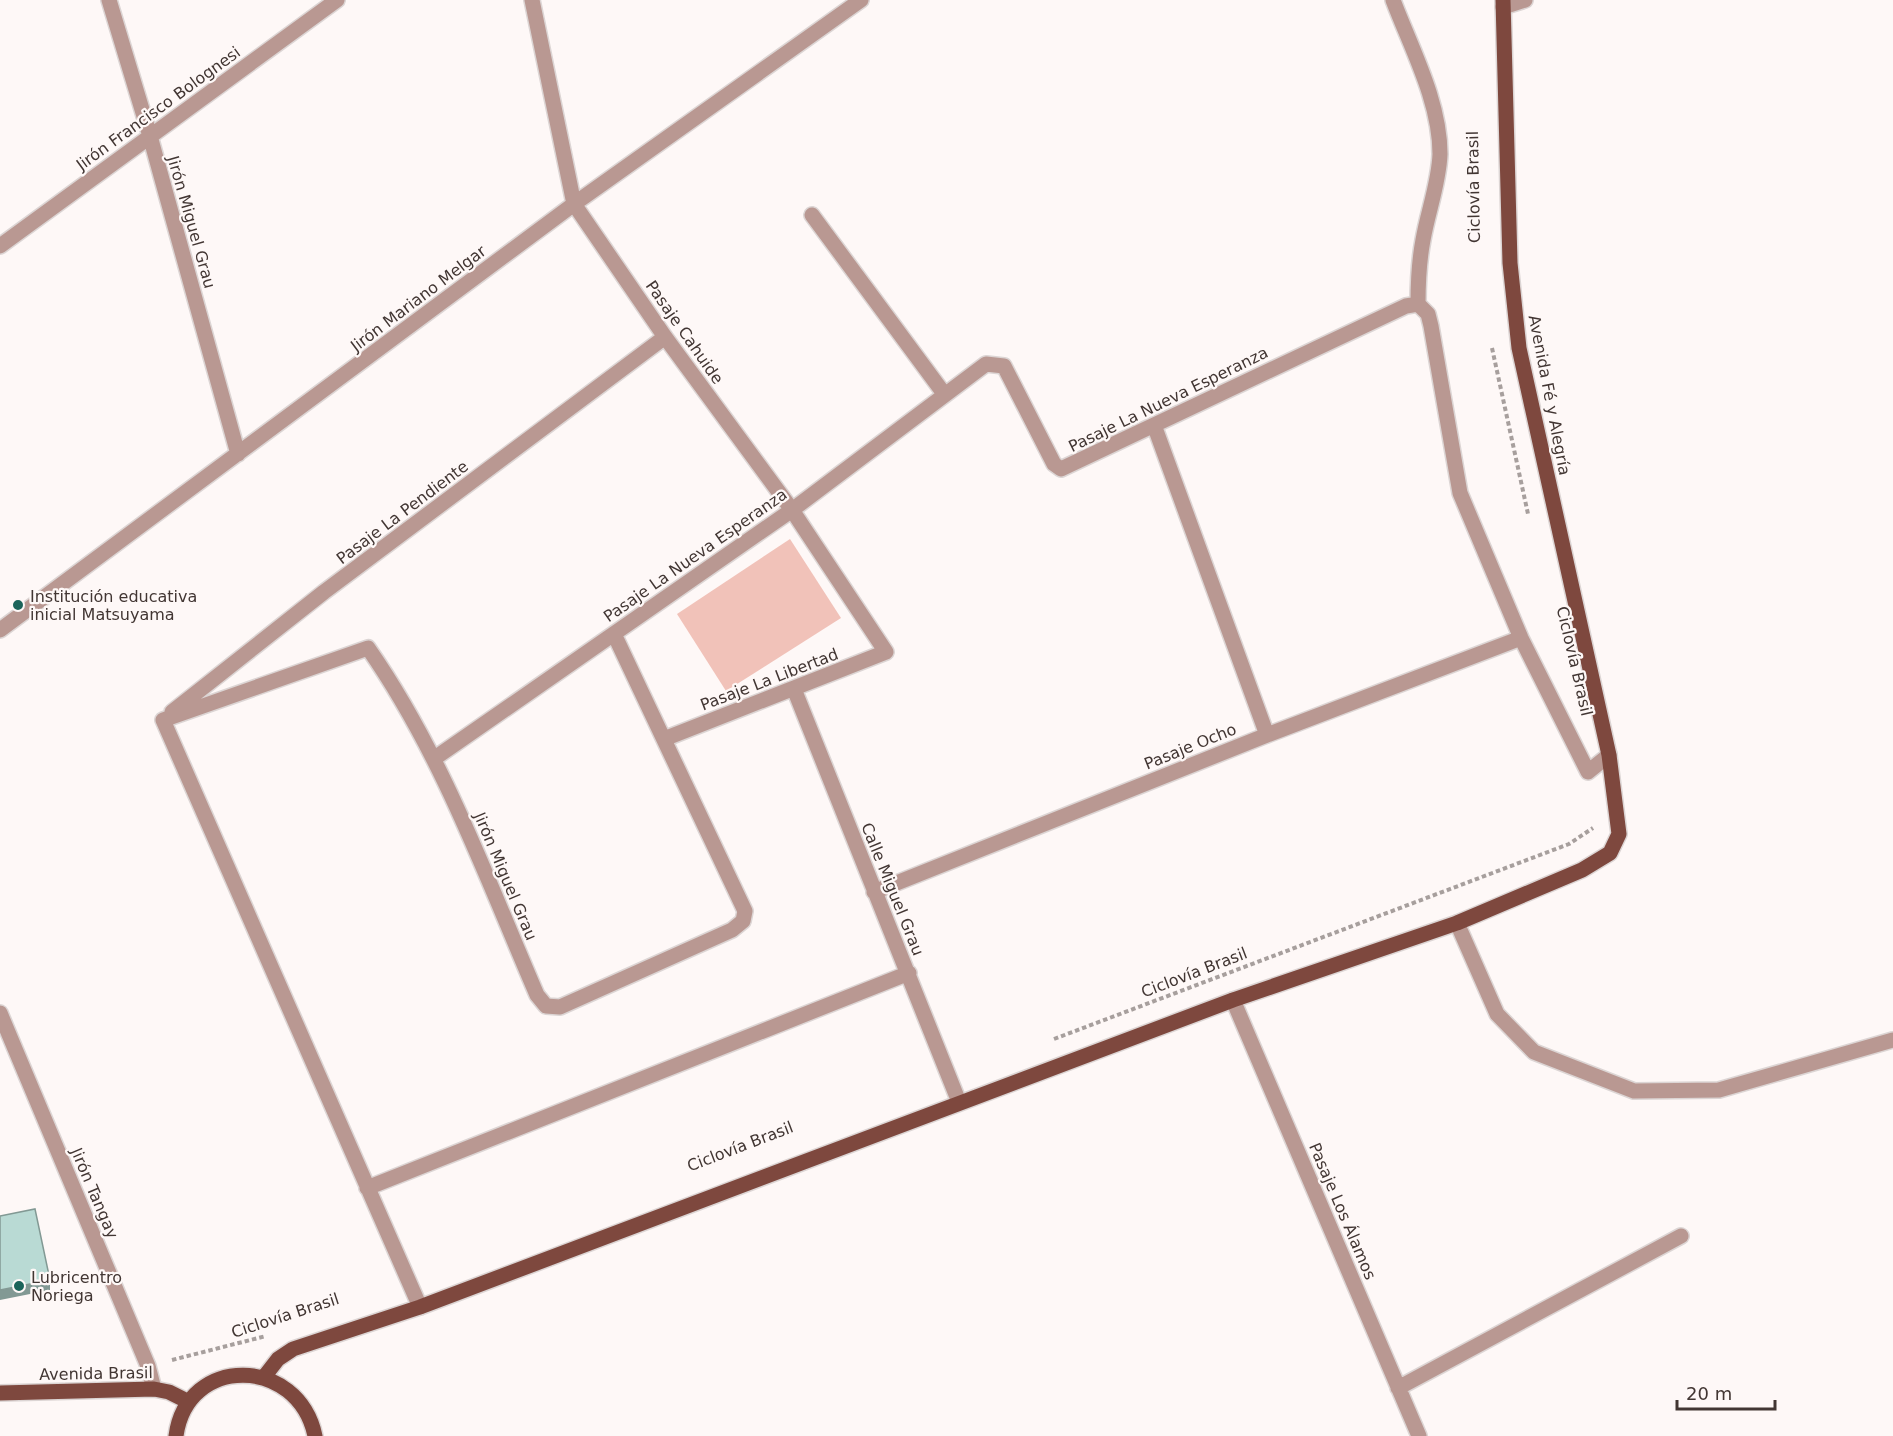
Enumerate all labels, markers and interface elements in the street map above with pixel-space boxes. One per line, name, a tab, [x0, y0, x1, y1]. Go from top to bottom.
street label: Jirón Francisco Bolognesi	[72, 42, 244, 175]
street label: Ciclovía Brasil	[1463, 131, 1484, 243]
street label: Jirón Miguel Grau	[163, 153, 220, 291]
street label: Jirón Mariano Melgar	[346, 241, 490, 356]
street label: Pasaje Cahuide	[642, 277, 727, 388]
street label: Avenida Fé y Alegría	[1525, 313, 1574, 477]
street label: Pasaje La Nueva Esperanza	[1065, 343, 1271, 456]
street label: Pasaje La Pendiente	[333, 457, 472, 568]
street label: Pasaje La Nueva Esperanza	[600, 485, 791, 626]
place label: Institución educativa inicial Matsuyama	[30, 587, 197, 624]
marker: Institución educativa inicial Matsuyama	[11, 598, 25, 612]
street label: Ciclovía Brasil	[1553, 604, 1596, 718]
street label: Pasaje La Libertad	[698, 644, 841, 715]
street label: Pasaje Ocho	[1141, 719, 1239, 774]
street label: Jirón Miguel Grau	[470, 808, 541, 943]
street label: Calle Miguel Grau	[857, 820, 928, 958]
street label: Ciclovía Brasil	[1138, 944, 1250, 1001]
street label: Ciclovía Brasil	[684, 1118, 796, 1175]
street label: Pasaje Los Álamos	[1305, 1140, 1380, 1283]
street label: Jirón Tangay	[66, 1144, 122, 1242]
place label: Lubricentro Noriega	[31, 1268, 122, 1305]
marker: Lubricentro Noriega	[12, 1279, 26, 1293]
street label: Ciclovía Brasil	[229, 1289, 341, 1342]
street label: Avenida Brasil	[39, 1363, 153, 1384]
scale bar	[1677, 1373, 1774, 1411]
text: 20 m	[1686, 1383, 1732, 1404]

